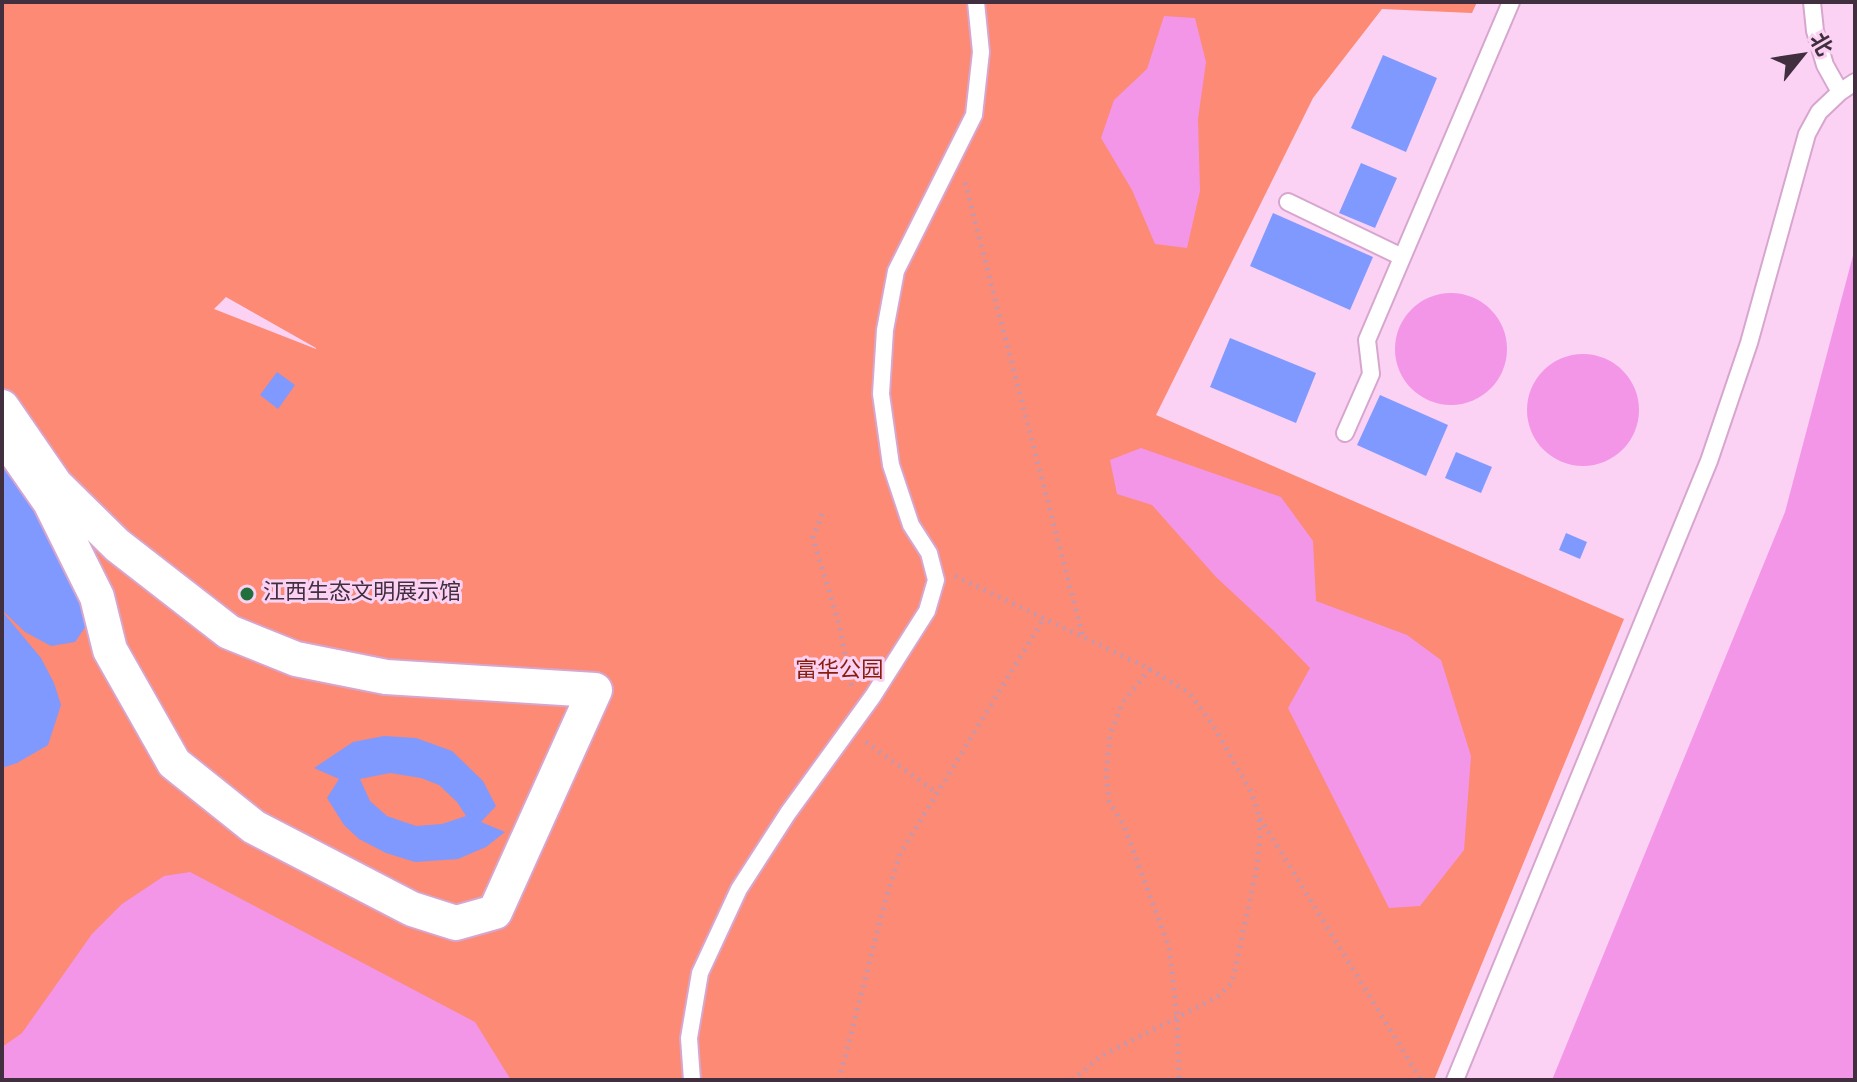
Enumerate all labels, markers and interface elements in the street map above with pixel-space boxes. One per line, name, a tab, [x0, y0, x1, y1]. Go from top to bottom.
north arrow	[1761, 16, 1841, 96]
text: 北	[1802, 26, 1842, 62]
place label: 江西生态文明展示馆	[263, 581, 461, 607]
marker: 江西生态文明展示馆	[238, 585, 256, 603]
park label: 富华公园	[795, 659, 883, 685]

